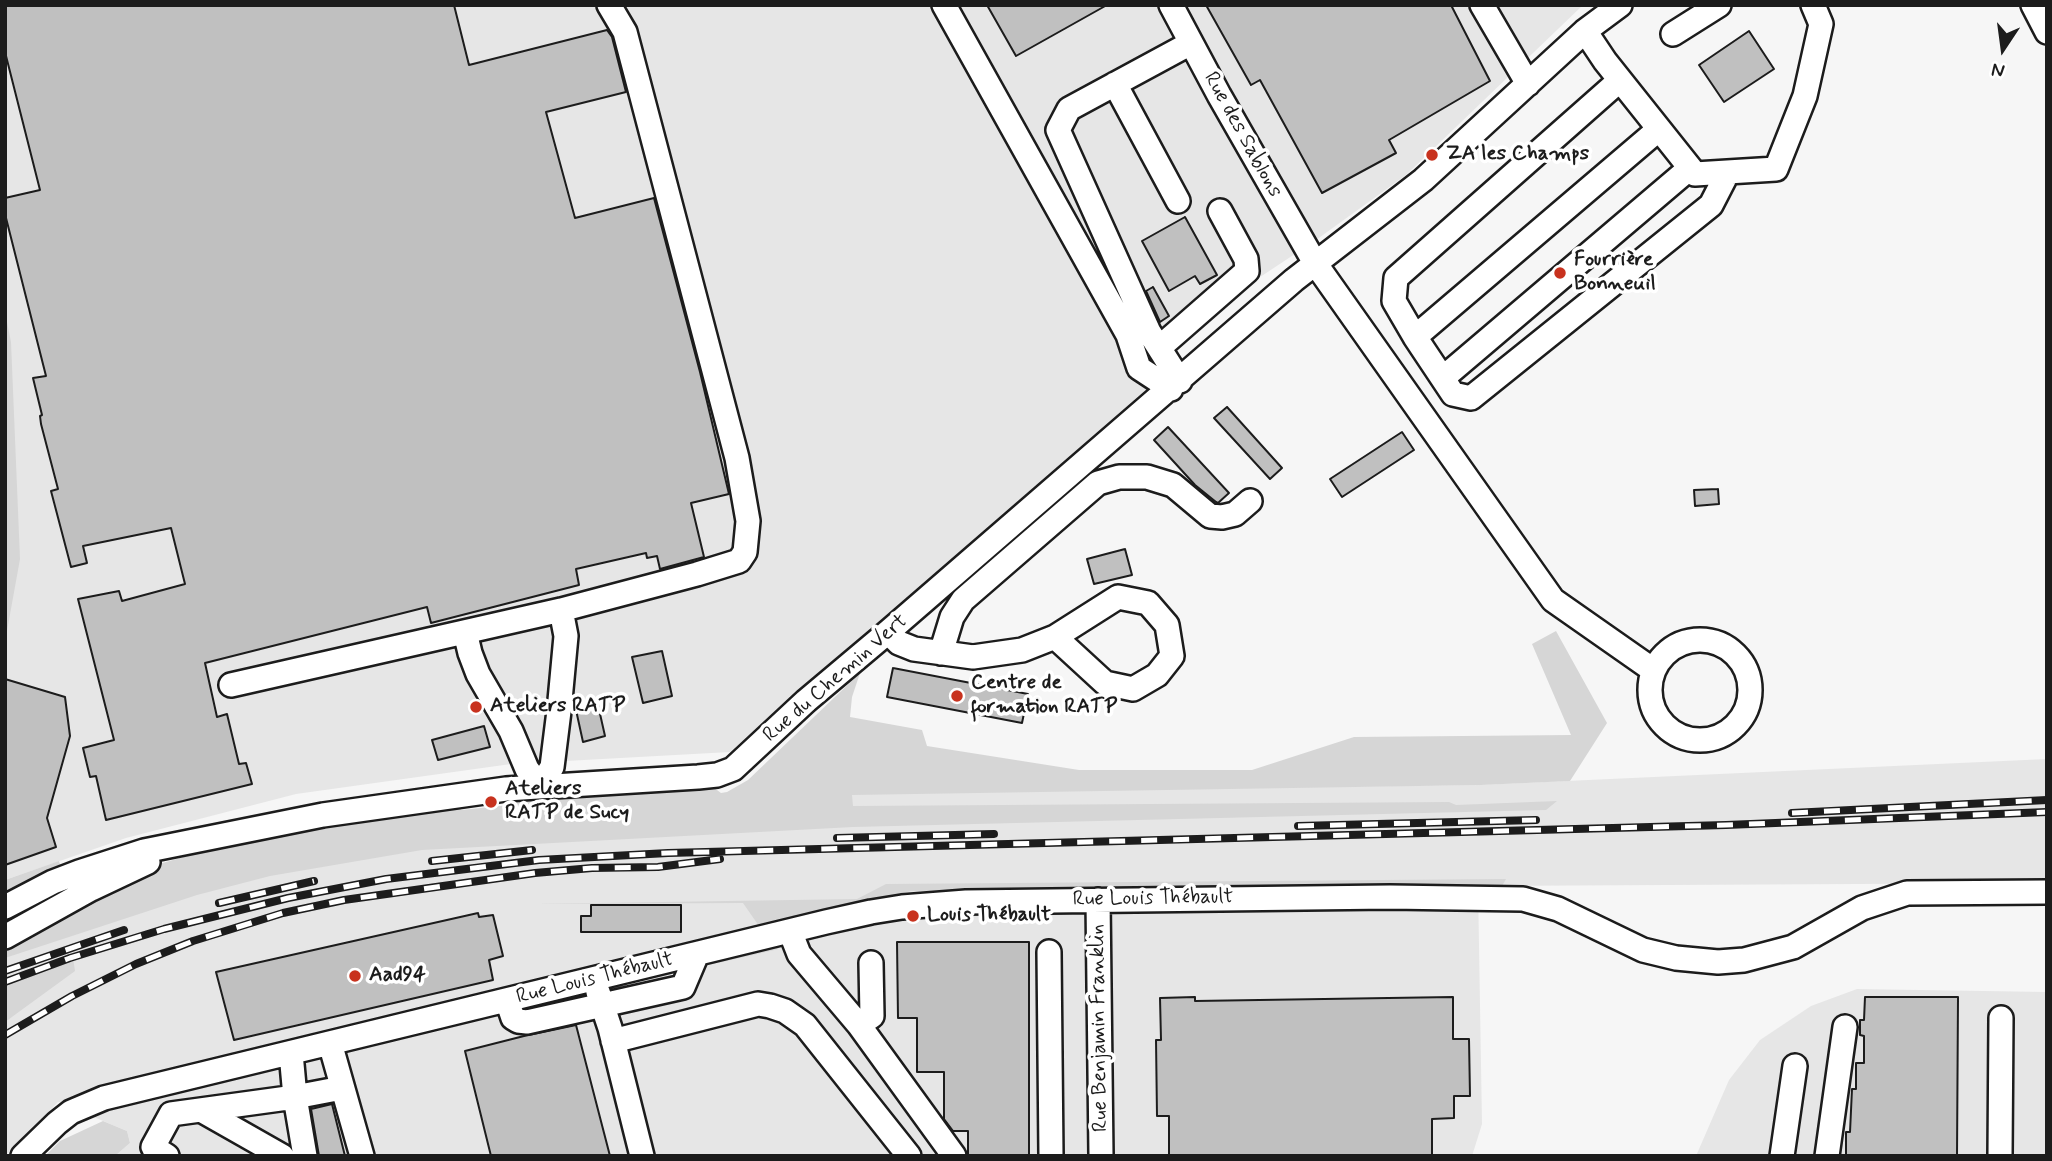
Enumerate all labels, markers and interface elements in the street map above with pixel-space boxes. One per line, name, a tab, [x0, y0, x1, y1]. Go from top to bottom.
north arrow	[1968, 14, 2038, 84]
text: N	[1989, 56, 2007, 84]
street label: Rue des Sablons	[1197, 68, 1287, 202]
place label: ZA les Champs	[1446, 142, 1589, 168]
marker: ZA les Champs	[1424, 147, 1440, 163]
place label: Fourrière Bonneuil	[1574, 248, 1656, 298]
marker: Fourrière Bonneuil	[1552, 265, 1568, 281]
street label: Rue du Chemin Vert	[759, 609, 913, 749]
place label: Centre de formation RATP	[971, 671, 1117, 721]
marker: Centre de formation RATP	[949, 688, 965, 704]
place label: Ateliers RATP	[490, 694, 625, 720]
marker: Ateliers RATP	[468, 699, 484, 715]
place label: Ateliers RATP de Sucy	[505, 777, 629, 827]
marker: Ateliers RATP de Sucy	[483, 794, 499, 810]
street label: Rue Louis Thébault	[1072, 885, 1234, 913]
place label: Louis Thébault	[927, 903, 1051, 929]
marker: Louis Thébault	[905, 908, 921, 924]
street label: Rue Benjamin Franklin	[1086, 924, 1114, 1132]
street label: Rue Louis Thébault	[514, 947, 676, 1011]
place label: Aad94	[369, 963, 426, 989]
marker: Aad94	[347, 968, 363, 984]

